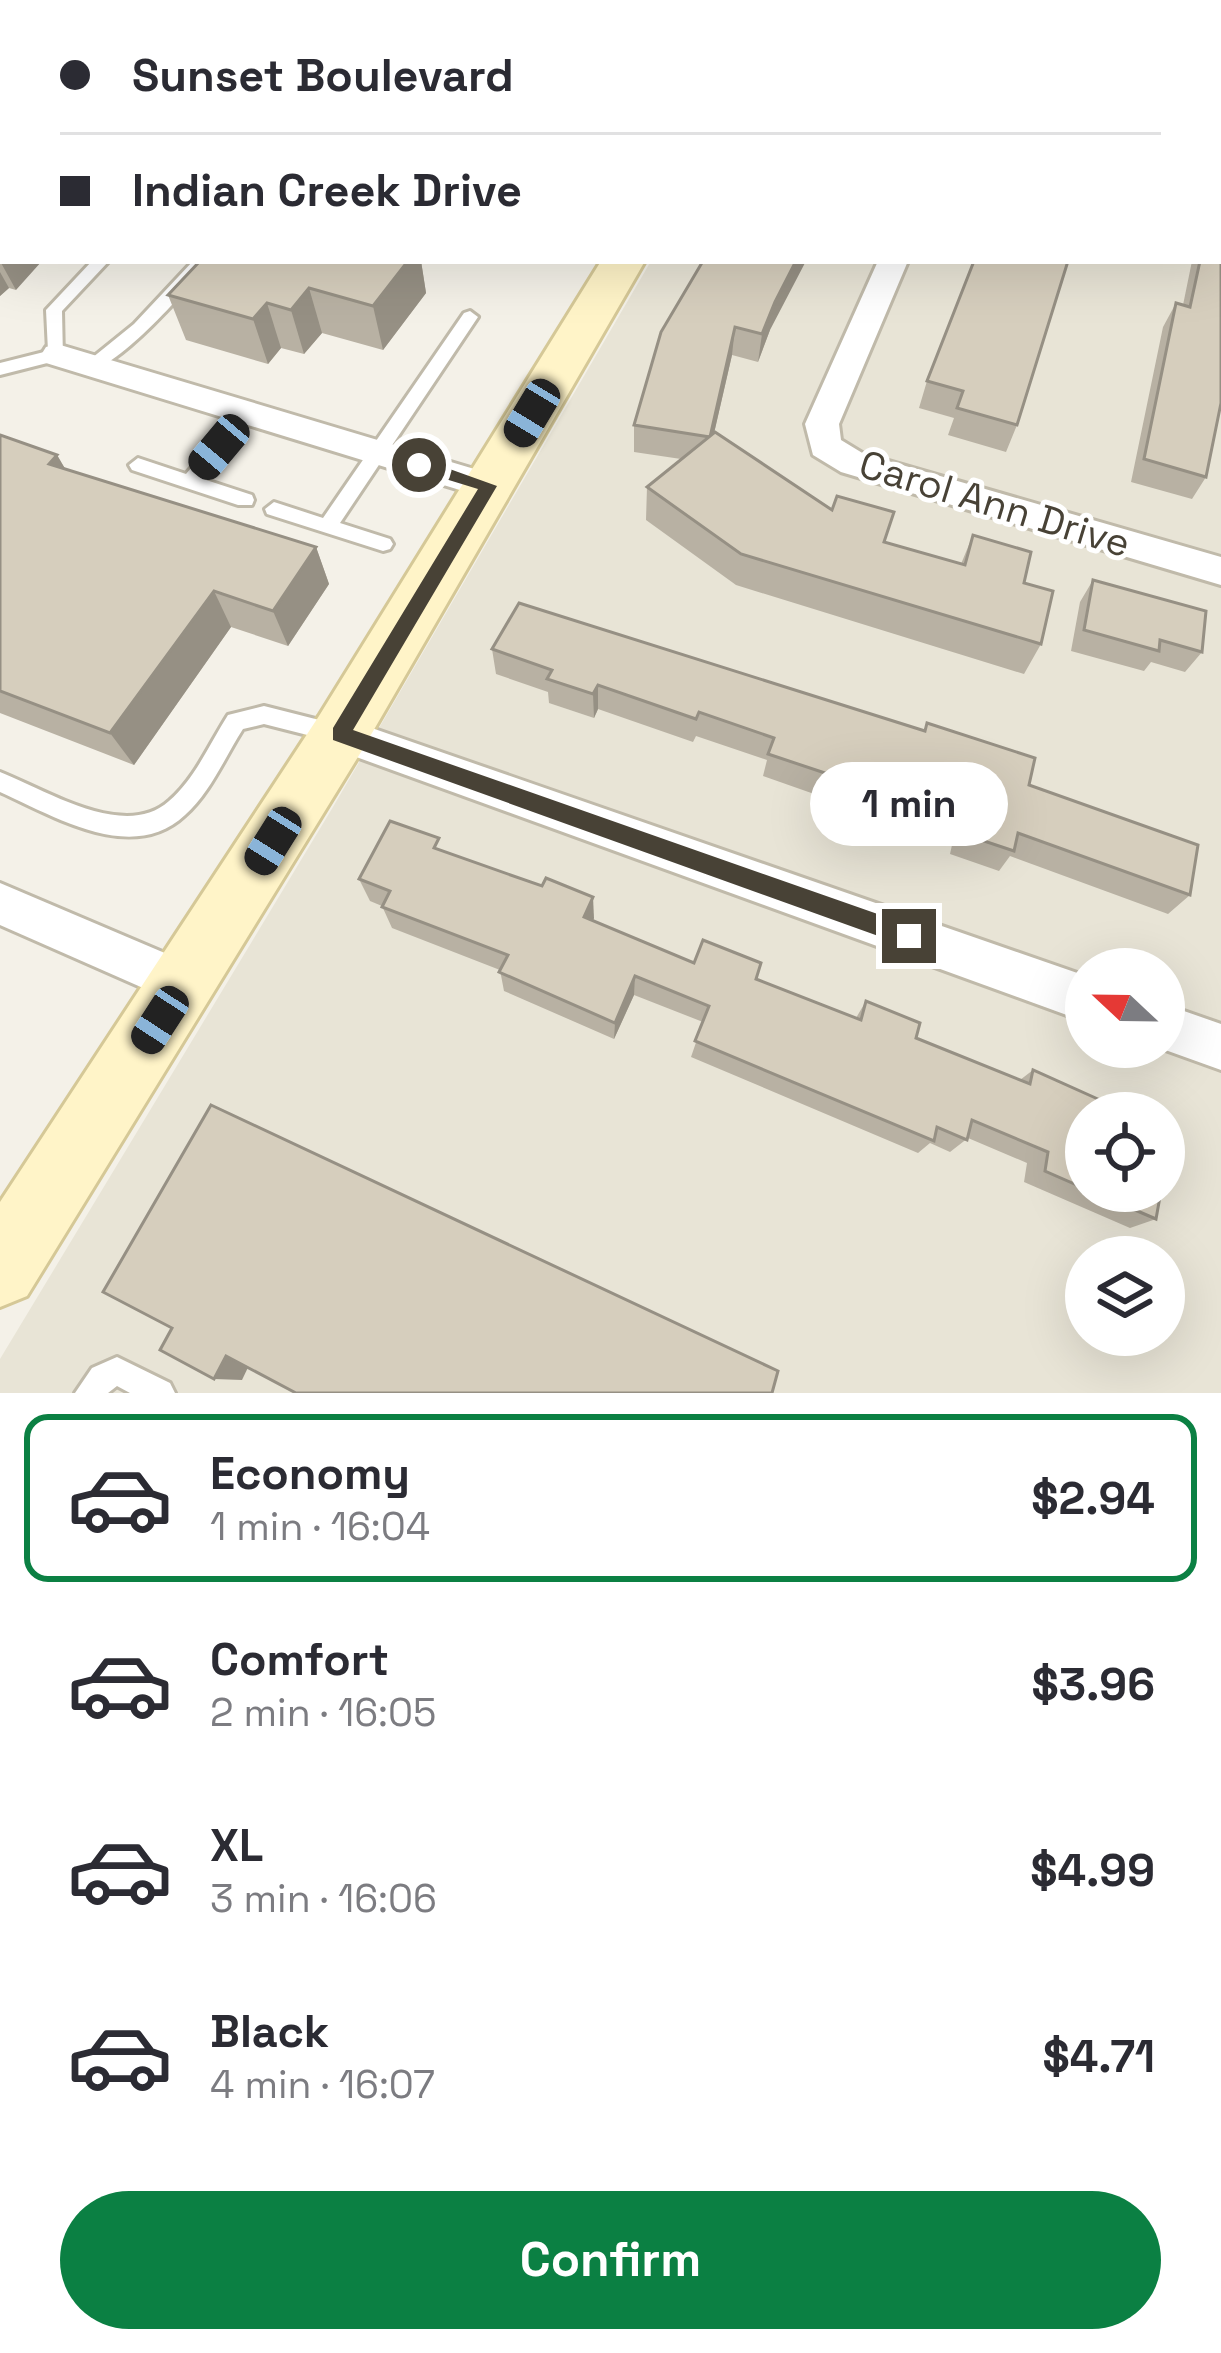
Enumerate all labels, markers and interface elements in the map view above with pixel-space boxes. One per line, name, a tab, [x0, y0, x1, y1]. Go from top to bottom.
text: Sunset Boulevard	[132, 47, 514, 104]
text: Indian Creek Drive	[132, 162, 522, 219]
car	[498, 373, 566, 453]
car	[182, 408, 256, 486]
route start	[392, 438, 446, 492]
street label: Carol Ann Drive	[854, 439, 1136, 568]
callout: 1 min	[810, 762, 1008, 846]
text: 1 min	[861, 779, 957, 828]
car	[239, 801, 307, 881]
route end	[882, 909, 936, 963]
north arrow	[1065, 948, 1185, 1068]
map controls	[1065, 948, 1185, 1356]
car	[125, 980, 195, 1060]
button: locate	[1065, 1092, 1185, 1212]
button: layers	[1065, 1236, 1185, 1356]
icon: car	[66, 1444, 174, 1552]
text: Economy	[210, 1445, 410, 1502]
text: $2.94	[1031, 1470, 1155, 1527]
text: 1 min · 16:04	[210, 1502, 430, 1551]
icon: car	[66, 1630, 174, 1738]
text: Comfort	[210, 1631, 389, 1688]
text: $3.96	[1031, 1656, 1155, 1713]
text: 2 min · 16:05	[210, 1688, 436, 1737]
icon: car	[66, 1816, 174, 1924]
text: XL	[210, 1817, 263, 1874]
text: $4.99	[1030, 1842, 1155, 1899]
text: 3 min · 16:06	[210, 1874, 437, 1923]
icon: car	[66, 2002, 174, 2110]
text: Black	[210, 2003, 329, 2060]
text: $4.71	[1042, 2028, 1155, 2085]
text: 4 min · 16:07	[210, 2060, 435, 2109]
button: Confirm	[60, 2191, 1161, 2329]

